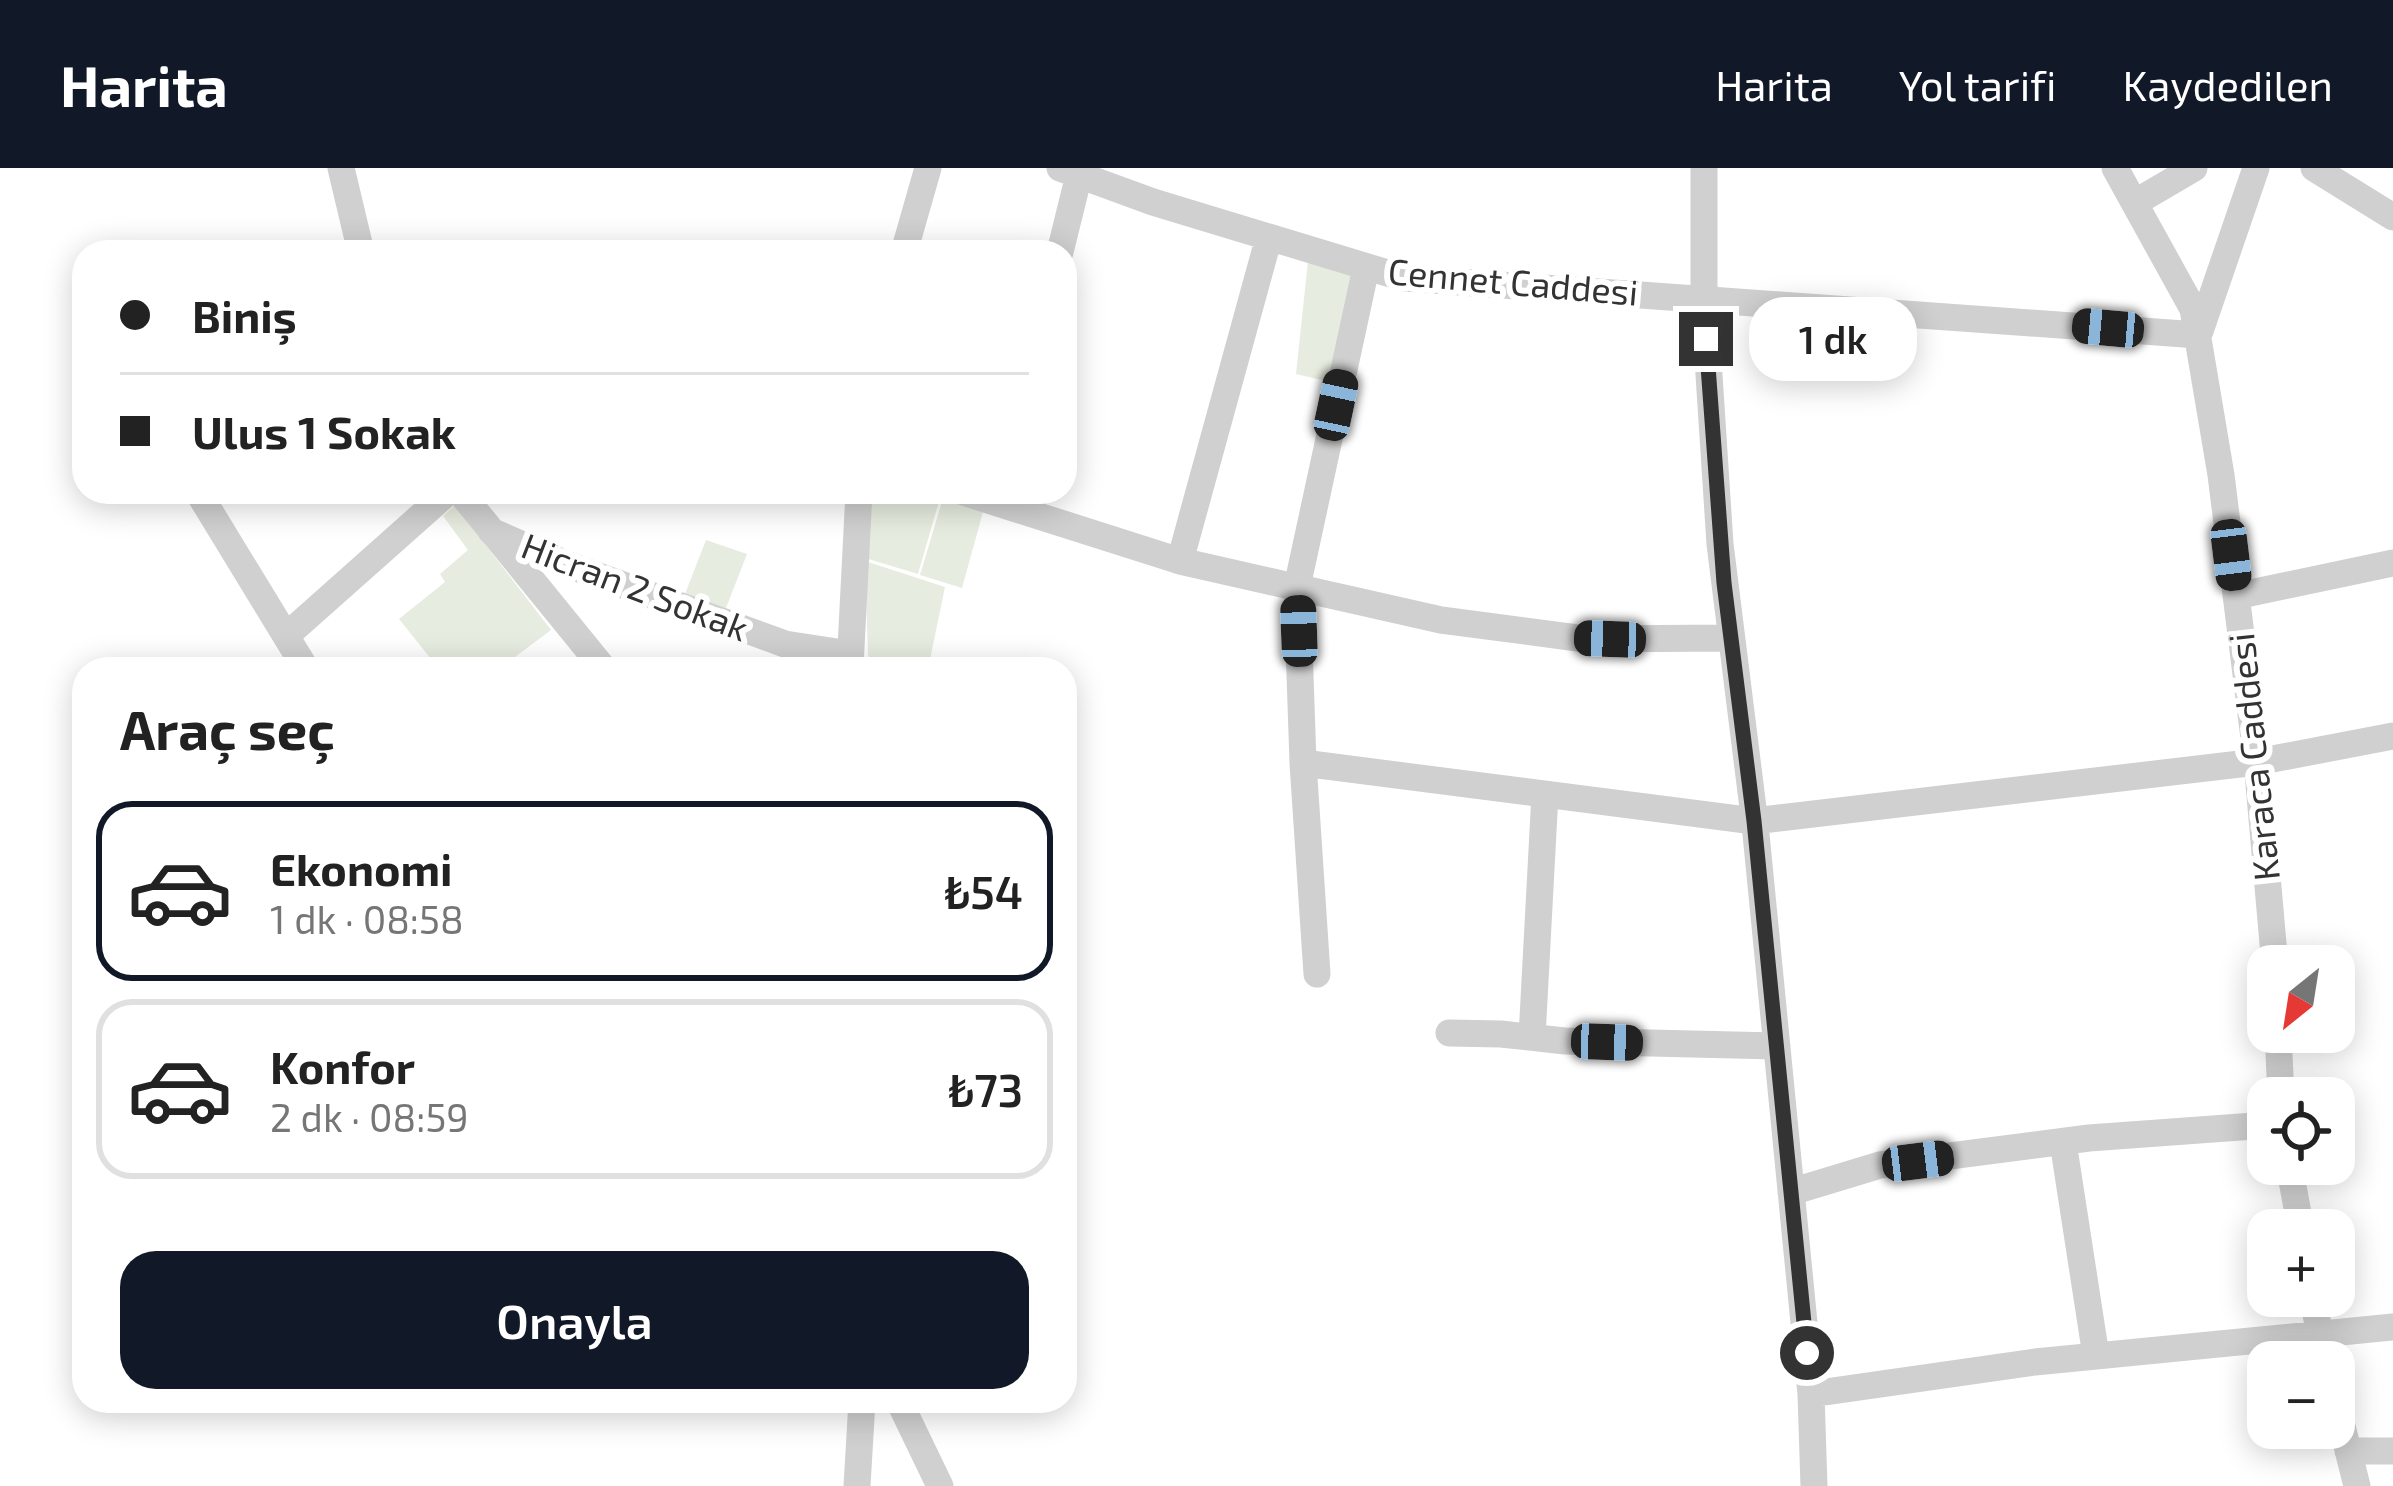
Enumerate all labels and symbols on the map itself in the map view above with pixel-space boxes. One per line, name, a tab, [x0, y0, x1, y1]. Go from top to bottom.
street label: Cennet Caddesi	[1386, 248, 1640, 313]
callout: 1 dk	[1748, 297, 1916, 381]
car	[2071, 307, 2145, 349]
route end	[1679, 312, 1733, 366]
car	[1311, 366, 1361, 444]
car	[2209, 517, 2253, 593]
street label: Hicran 2 Sokak	[516, 523, 755, 649]
car	[1280, 594, 1318, 668]
car	[1573, 620, 1647, 658]
street label: Karaca Caddesi	[2218, 631, 2287, 883]
north arrow	[2247, 945, 2355, 1053]
car	[1570, 1023, 1644, 1061]
car	[1880, 1139, 1956, 1183]
route start	[1780, 1326, 1834, 1380]

